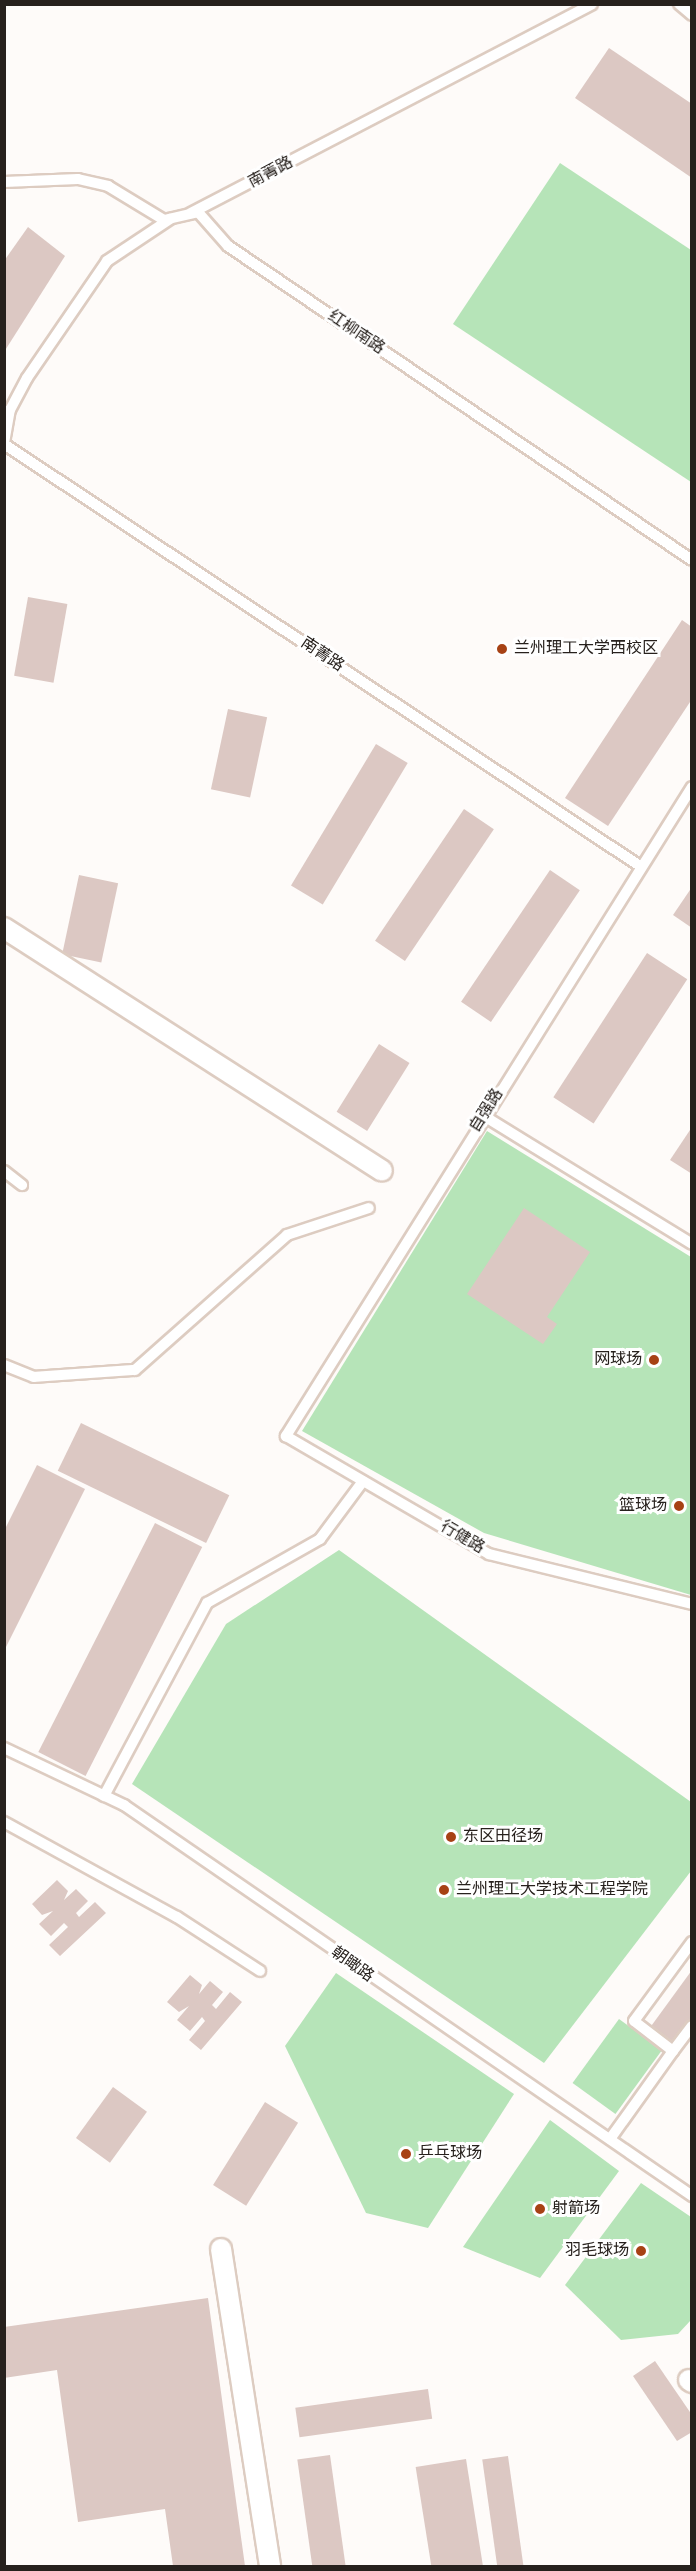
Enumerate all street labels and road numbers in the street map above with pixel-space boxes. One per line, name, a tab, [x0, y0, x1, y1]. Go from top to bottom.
street label: 南菁路	[245, 153, 297, 193]
street label: 红柳南路	[324, 307, 388, 359]
street label: 南菁路	[297, 634, 347, 676]
street label: 自强路	[466, 1086, 508, 1136]
street label: 行健路	[436, 1518, 488, 1558]
street label: 朝瞰路	[327, 1943, 377, 1987]

